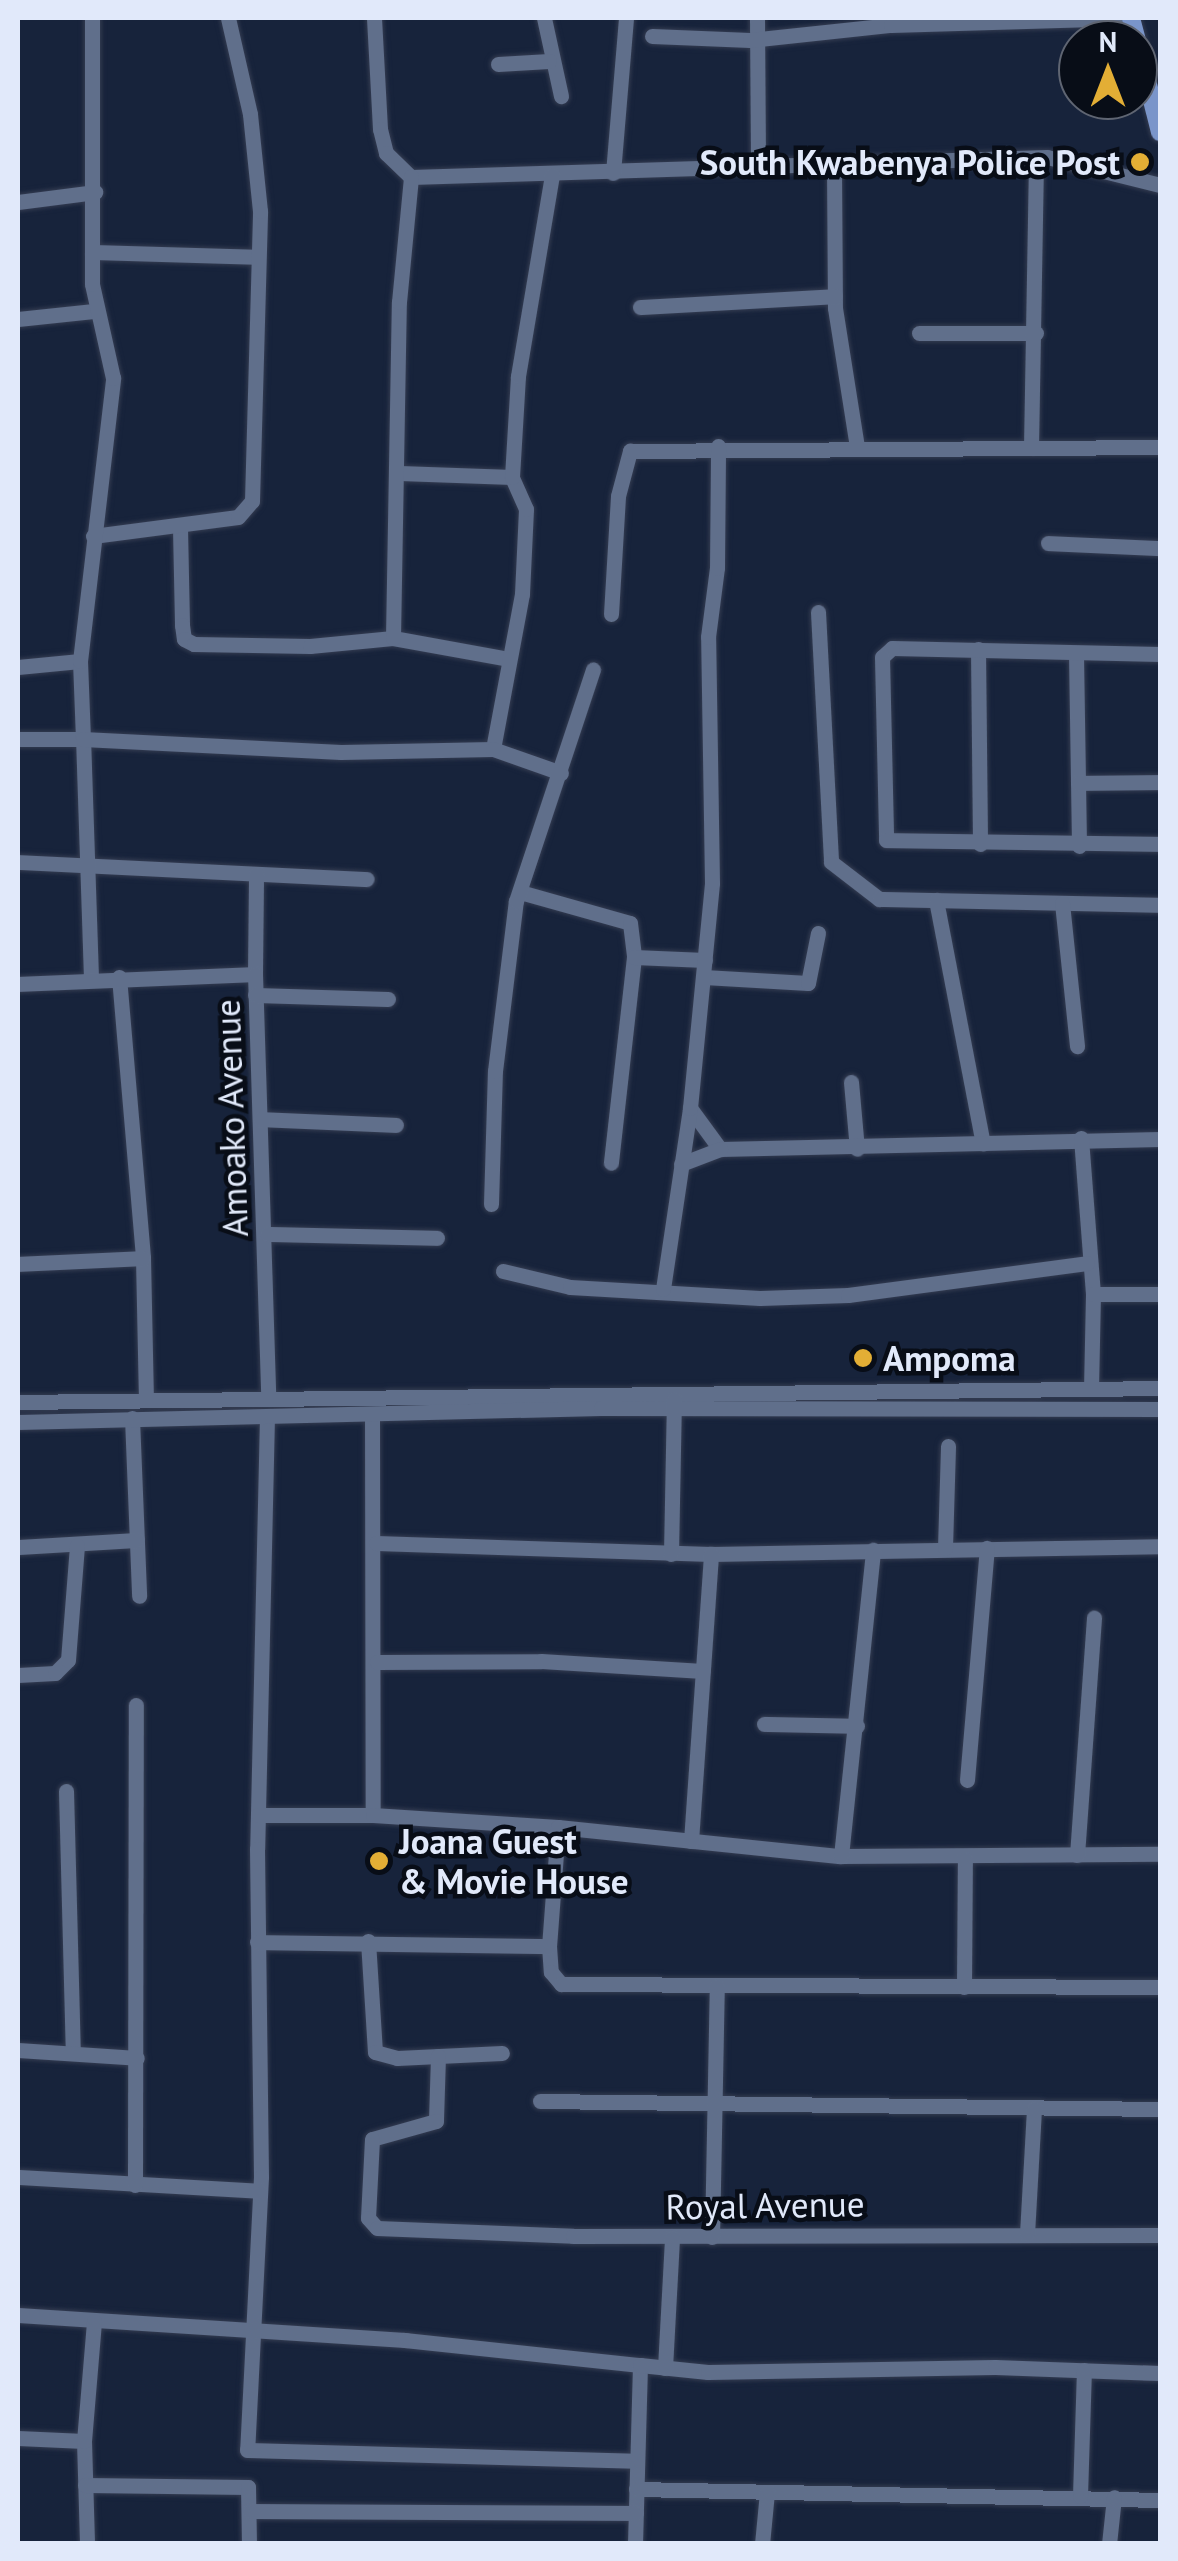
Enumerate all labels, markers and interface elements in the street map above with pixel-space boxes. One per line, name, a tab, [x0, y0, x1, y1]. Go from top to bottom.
north arrow	[1058, 20, 1158, 120]
text: N	[1099, 23, 1117, 60]
place label: South Kwabenya Police Post	[700, 141, 1120, 183]
marker: South Kwabenya Police Post	[1129, 151, 1151, 173]
street label: Amoako Avenue	[206, 998, 256, 1238]
place label: Ampoma	[883, 1337, 1016, 1379]
marker: Ampoma	[852, 1347, 874, 1369]
place label: Joana Guest & Movie House	[399, 1820, 628, 1902]
marker: Joana Guest & Movie House	[368, 1850, 390, 1872]
street label: Royal Avenue	[665, 2182, 865, 2228]

